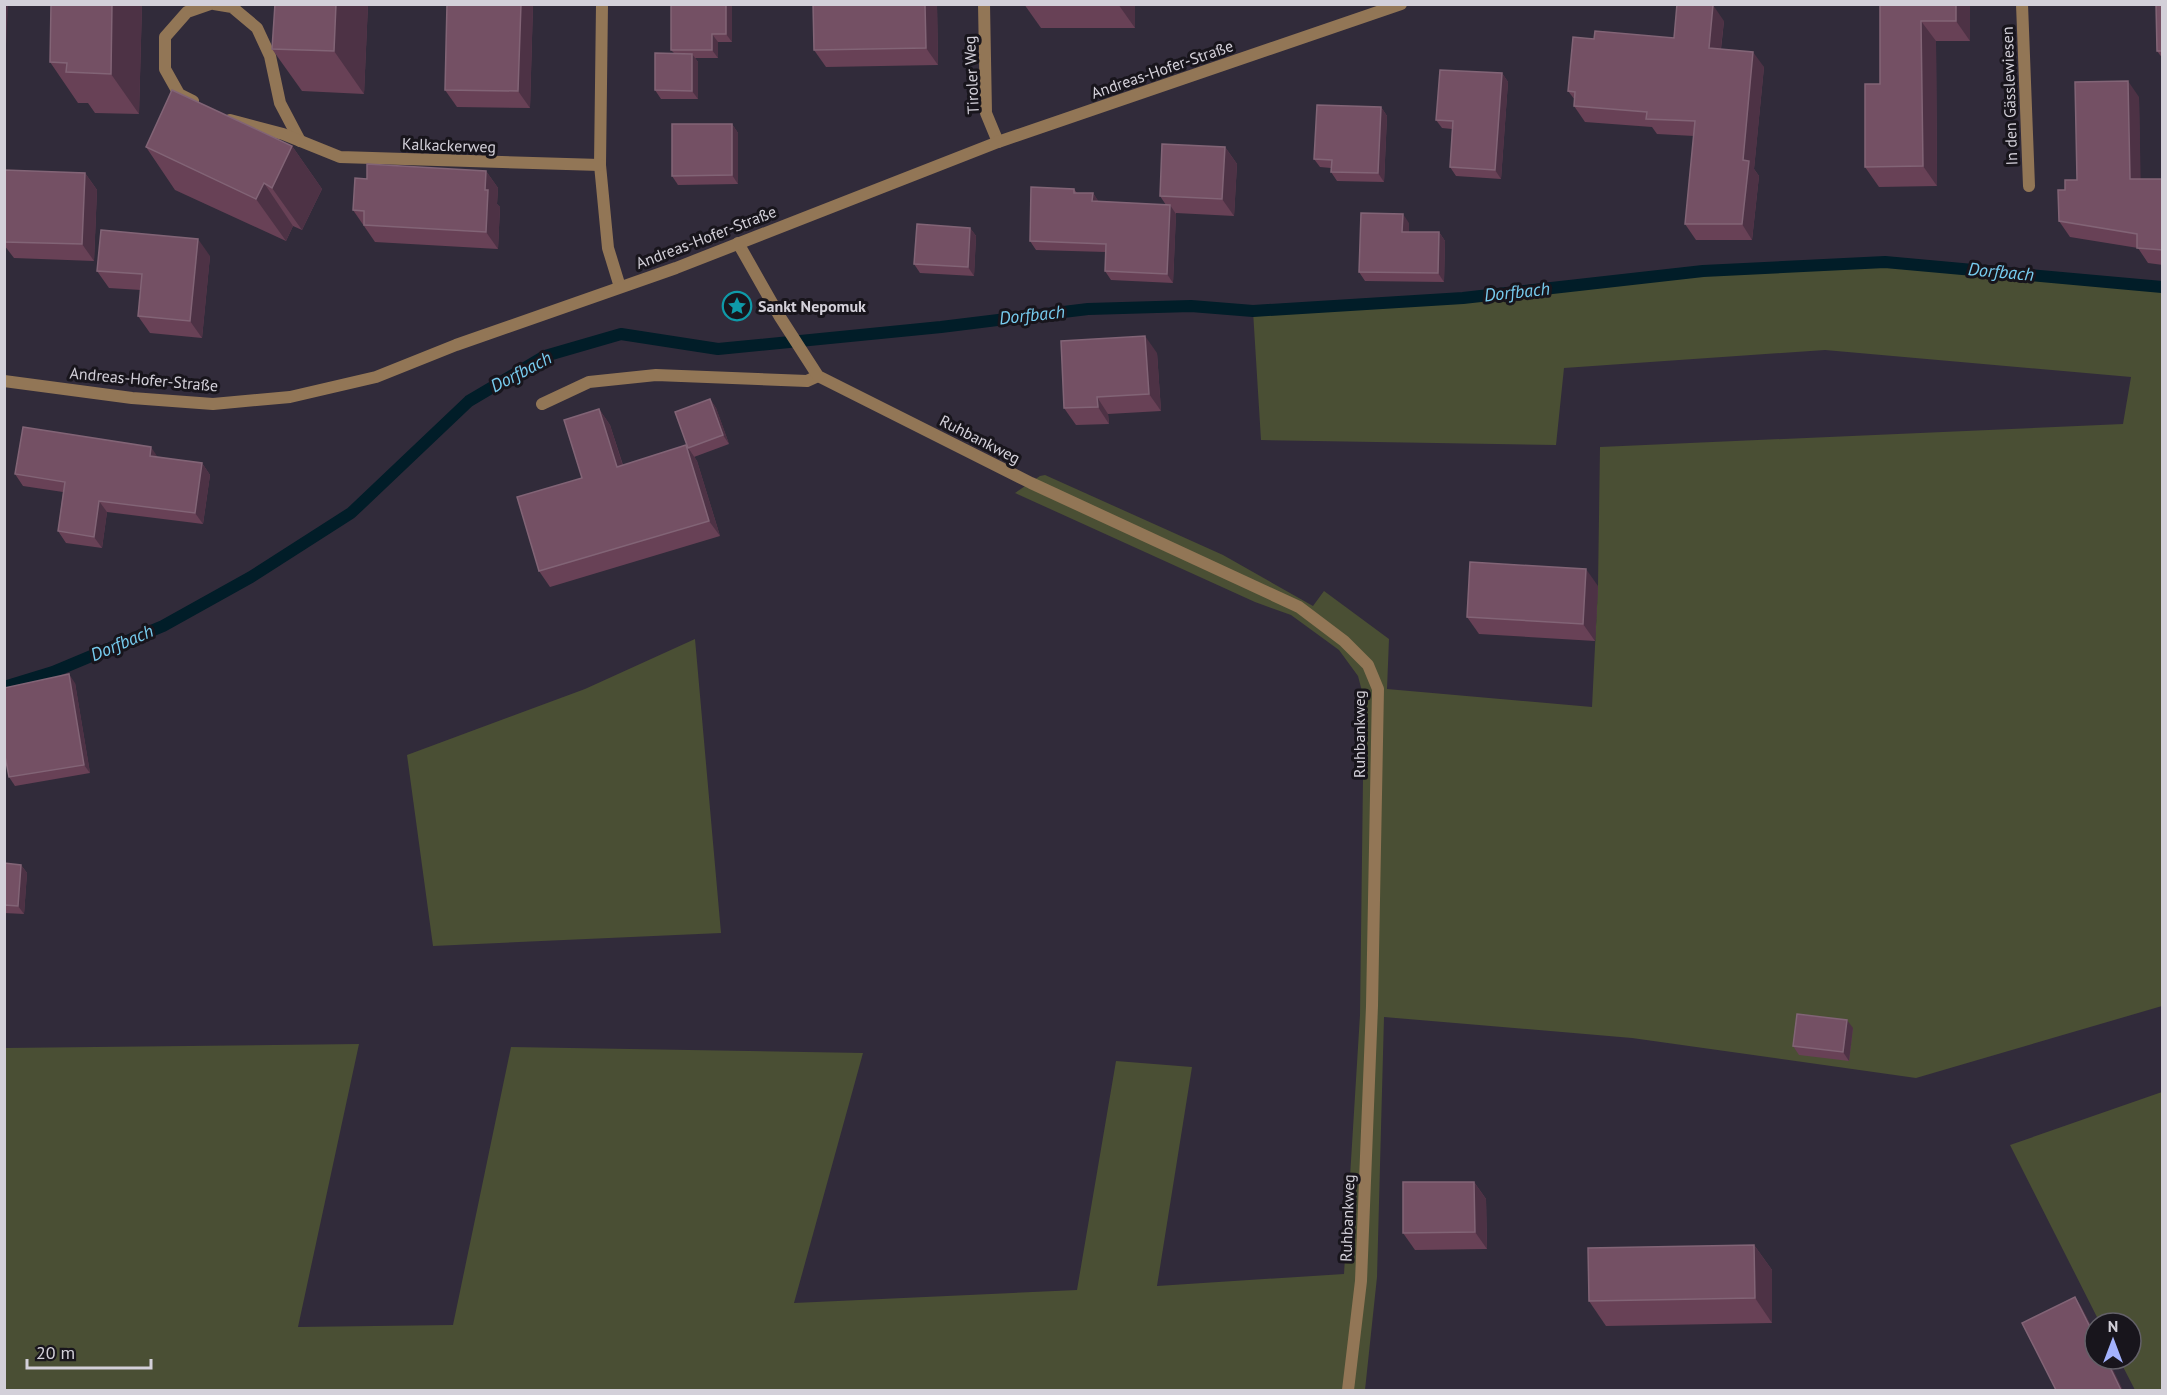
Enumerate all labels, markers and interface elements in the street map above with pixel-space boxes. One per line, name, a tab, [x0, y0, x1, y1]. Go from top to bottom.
street label: In den Gässlewiesen	[1997, 26, 2021, 166]
street label: Tiroler Weg	[959, 35, 983, 115]
street label: Andreas-Hofer-Straße	[1088, 35, 1236, 103]
street label: Kalkackerweg	[402, 133, 496, 157]
street label: Andreas-Hofer-Straße	[633, 201, 779, 273]
water label: Dorfbach	[1967, 257, 2035, 286]
water label: Dorfbach	[1483, 277, 1551, 306]
place icon: Sankt Nepomuk	[721, 290, 753, 322]
place label: Sankt Nepomuk	[758, 296, 866, 316]
water label: Dorfbach	[998, 300, 1066, 329]
water label: Dorfbach	[486, 346, 555, 397]
street label: Andreas-Hofer-Straße	[69, 363, 219, 395]
street label: Ruhbankweg	[936, 410, 1024, 468]
water label: Dorfbach	[87, 619, 157, 666]
street label: Ruhbankweg	[1349, 690, 1369, 778]
street label: Ruhbankweg	[1335, 1174, 1359, 1262]
north arrow	[2083, 1311, 2143, 1371]
text: N	[2108, 1316, 2118, 1336]
scale bar	[27, 1332, 152, 1370]
text: 20 m	[36, 1341, 75, 1364]

